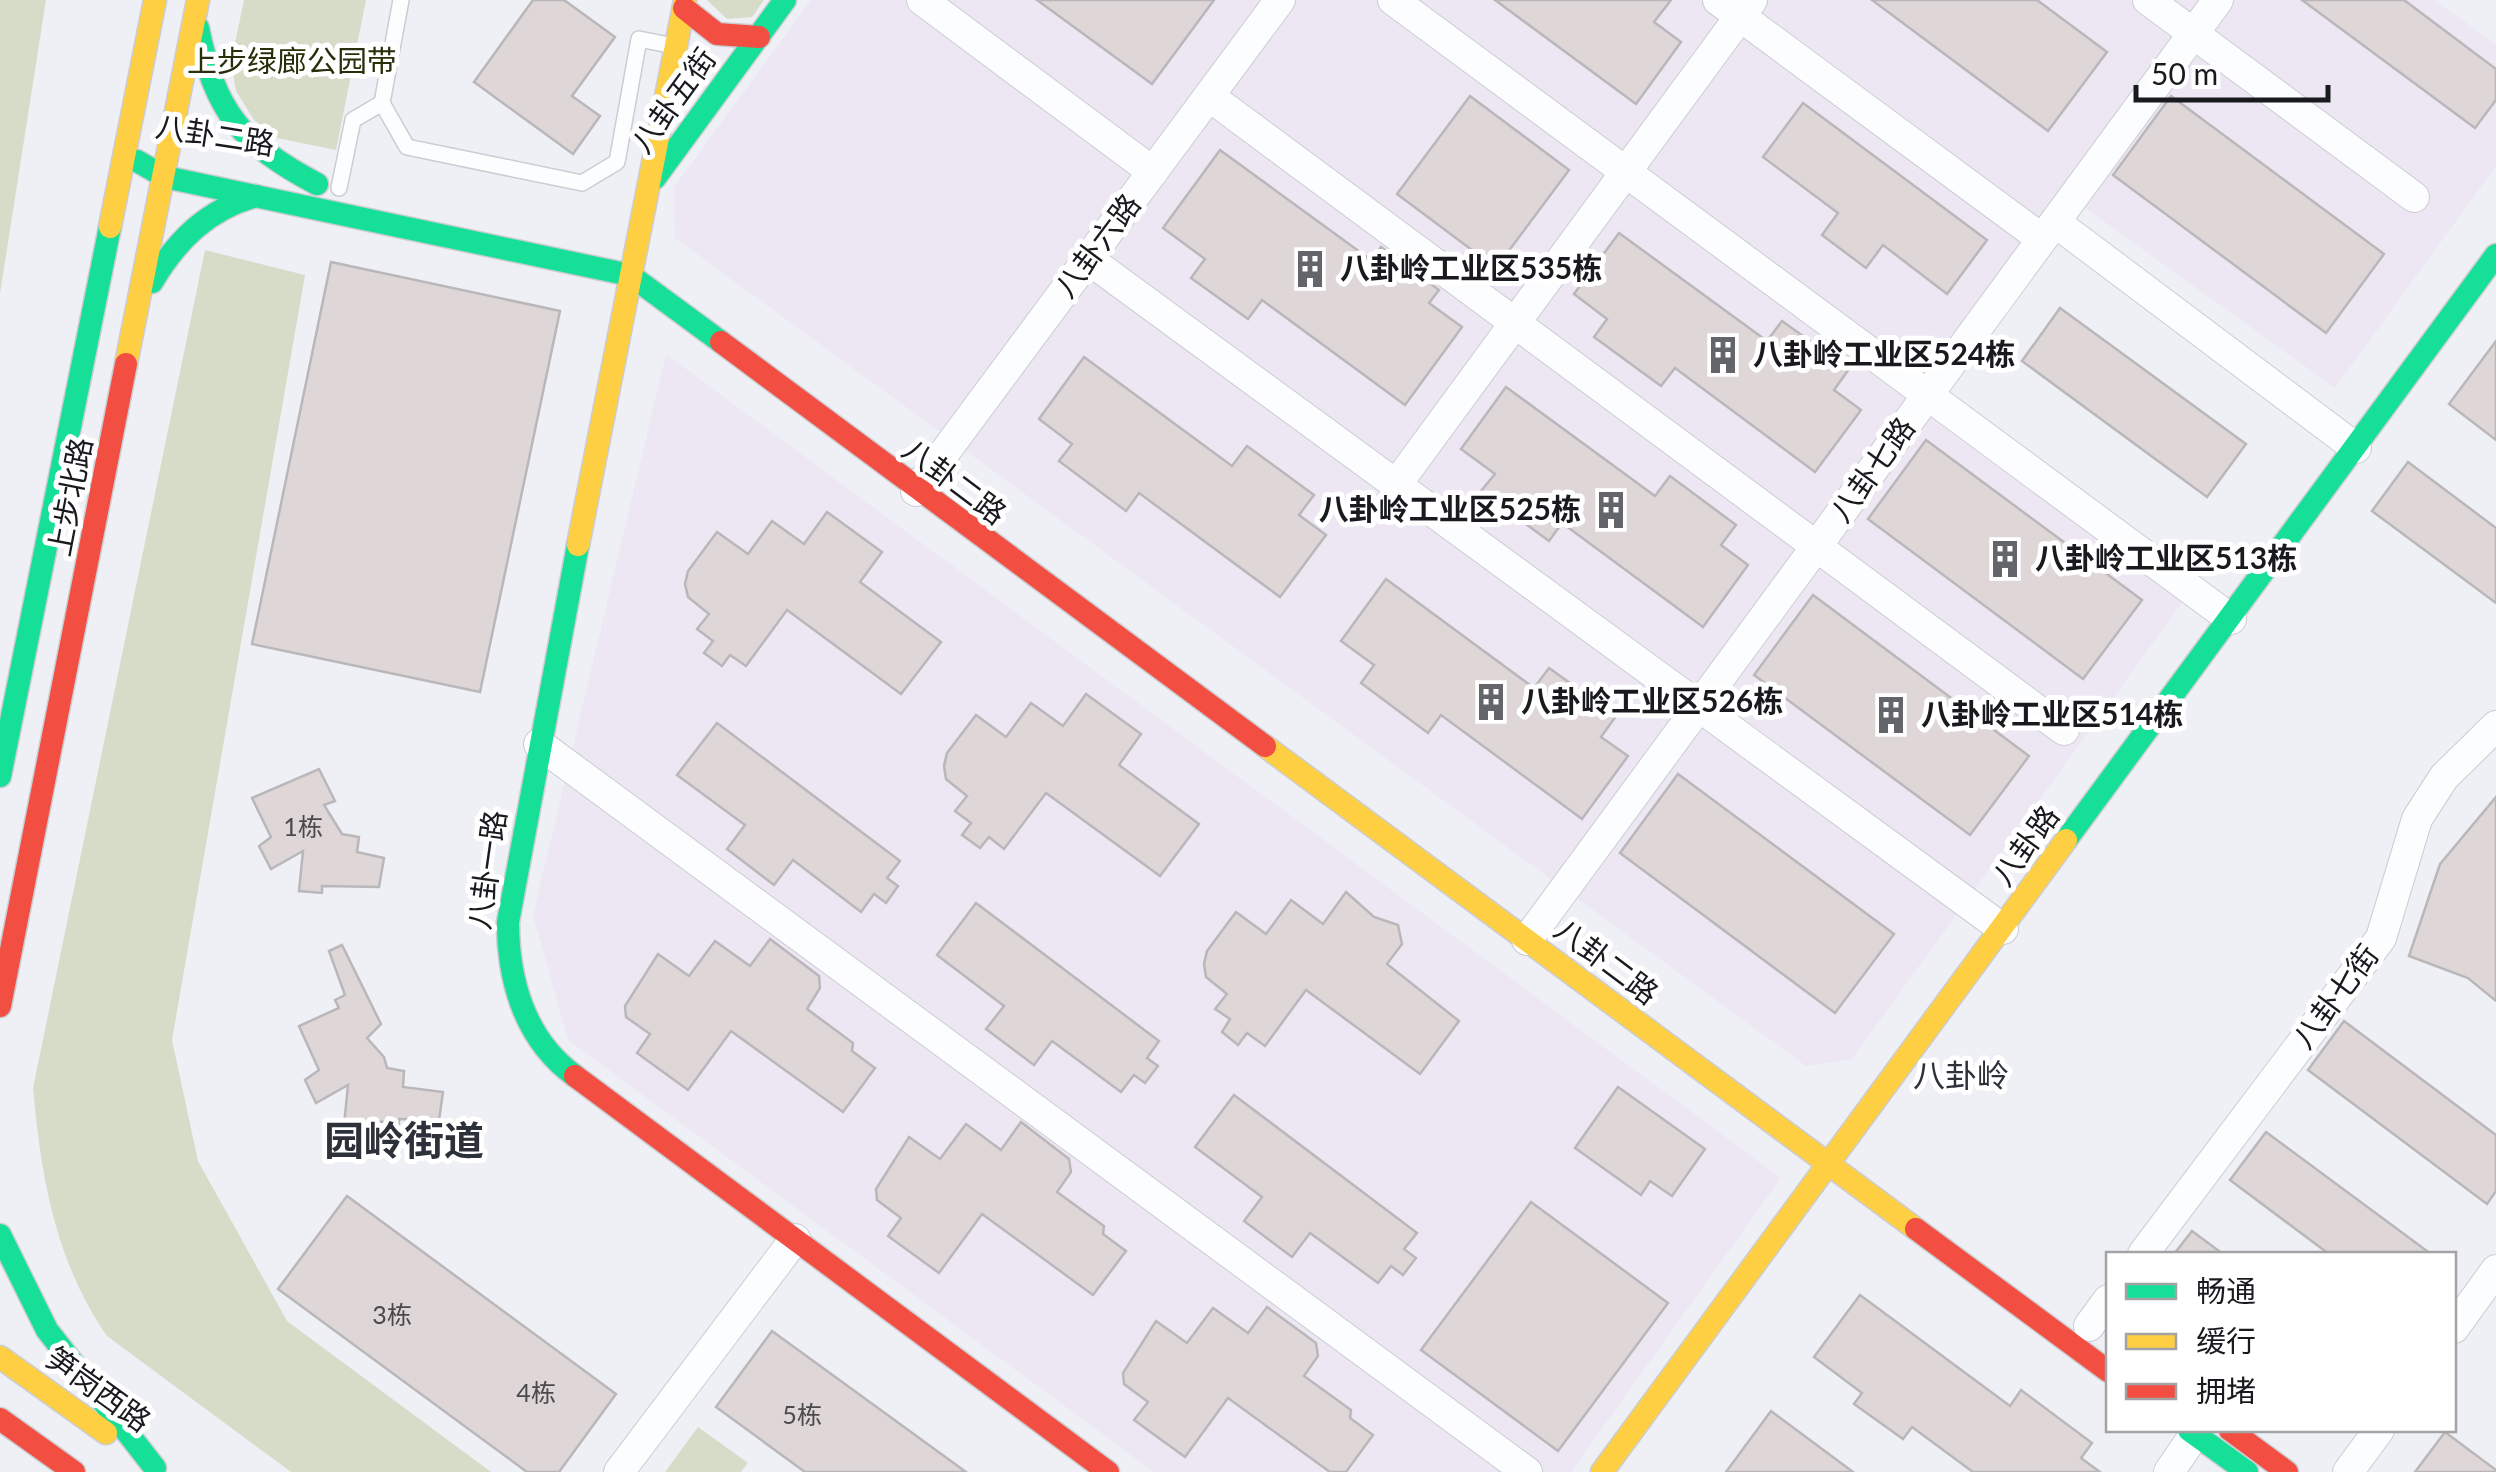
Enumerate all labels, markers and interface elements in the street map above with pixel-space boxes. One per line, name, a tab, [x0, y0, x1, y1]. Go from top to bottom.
scale bar	[2136, 40, 2328, 102]
street label: 八卦五街	[623, 41, 722, 159]
park label: 上步绿廊公园带	[187, 42, 397, 78]
text: 50 m	[2151, 55, 2218, 91]
street label: 八卦二路	[153, 107, 277, 161]
street label: 八卦六路	[1046, 186, 1147, 304]
building icon: 八卦岭工业区535栋	[1289, 248, 1331, 290]
place label: 八卦岭工业区535栋	[1340, 249, 1602, 285]
building icon: 八卦岭工业区524栋	[1702, 334, 1744, 376]
place label: 八卦岭工业区524栋	[1753, 335, 2015, 371]
street label: 八卦七路	[1822, 410, 1921, 528]
street label: 八卦二路	[896, 430, 1014, 531]
street label: 上步北路	[40, 434, 98, 559]
building icon: 八卦岭工业区525栋	[1590, 489, 1632, 531]
place label: 八卦岭工业区525栋	[1319, 490, 1581, 526]
building icon: 八卦岭工业区513栋	[1984, 538, 2026, 580]
place label: 八卦岭工业区513栋	[2035, 539, 2297, 575]
building icon: 八卦岭工业区526栋	[1470, 681, 1512, 723]
place label: 八卦岭工业区526栋	[1521, 682, 1783, 718]
building icon: 八卦岭工业区514栋	[1870, 694, 1912, 736]
place label: 八卦岭工业区514栋	[1921, 695, 2183, 731]
street label: 八卦路	[1983, 798, 2065, 892]
street label: 八卦一路	[460, 808, 512, 932]
house number: 1栋	[283, 811, 323, 841]
street label: 八卦二路	[1548, 910, 1666, 1011]
street label: 八卦七街	[2284, 937, 2385, 1055]
district label: 八卦岭	[1913, 1055, 2009, 1094]
district label: 园岭街道	[324, 1116, 484, 1164]
legend	[2106, 1252, 2456, 1432]
text: 畅通	[2196, 1272, 2256, 1308]
house number: 3栋	[372, 1299, 412, 1329]
text: 缓行	[2196, 1322, 2256, 1358]
street label: 笋岗西路	[40, 1339, 158, 1438]
text: 拥堵	[2196, 1372, 2256, 1408]
house number: 4栋	[516, 1377, 556, 1407]
house number: 5栋	[782, 1399, 822, 1429]

